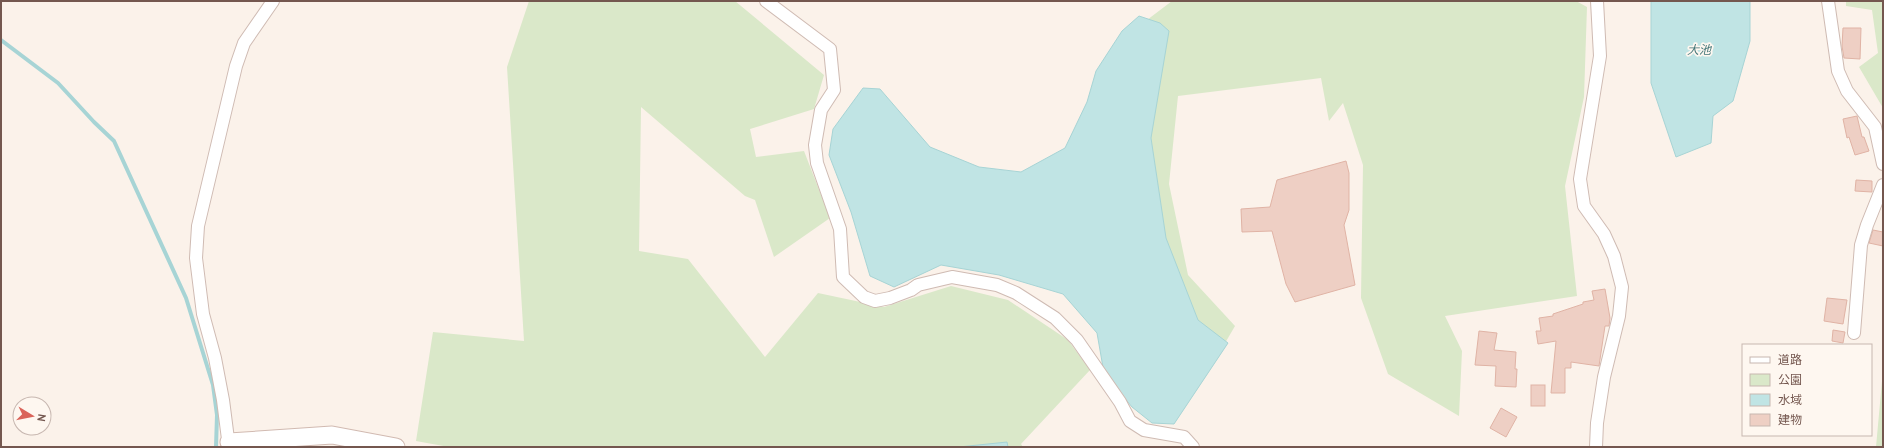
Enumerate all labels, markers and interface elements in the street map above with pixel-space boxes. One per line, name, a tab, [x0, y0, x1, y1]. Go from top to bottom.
water label: 大池	[1687, 42, 1712, 57]
legend	[1742, 344, 1872, 436]
text: 道路	[1778, 352, 1802, 367]
text: 公園	[1778, 372, 1802, 387]
text: 水域	[1778, 392, 1802, 407]
north arrow	[12, 396, 52, 436]
text: 建物	[1778, 412, 1802, 427]
text: N	[34, 413, 49, 423]

